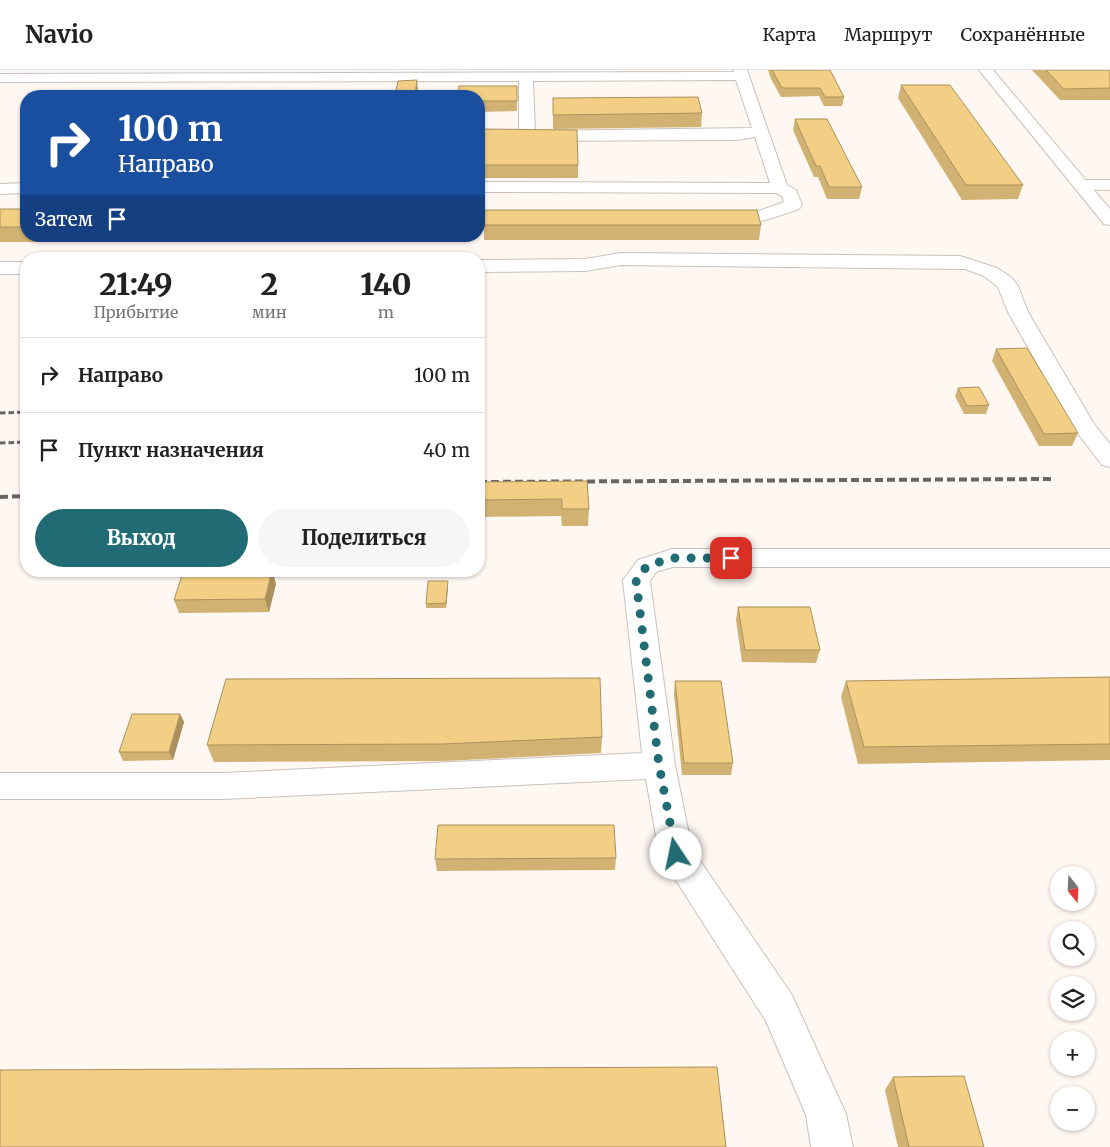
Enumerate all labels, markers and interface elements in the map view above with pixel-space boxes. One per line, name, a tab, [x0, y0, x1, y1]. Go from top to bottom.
text: Navio	[25, 19, 93, 50]
text: Карта	[763, 23, 816, 46]
text: Маршрут	[844, 23, 932, 46]
text: Сохранённые	[960, 23, 1085, 46]
text: 100 m	[118, 107, 223, 151]
icon: right	[35, 110, 100, 175]
text: Направо	[118, 150, 214, 178]
icon: arrive	[103, 205, 131, 233]
text: Затем	[35, 207, 93, 231]
text: 21:49	[99, 265, 173, 303]
text: 2	[260, 265, 278, 303]
text: 140	[360, 265, 412, 303]
text: Прибытие	[93, 302, 178, 322]
text: мин	[252, 302, 287, 322]
text: m	[378, 302, 394, 322]
icon: right	[35, 361, 63, 389]
text: Направо	[78, 363, 163, 387]
text: 100 m	[414, 363, 470, 387]
icon: arrive	[35, 436, 63, 464]
text: Пункт назначения	[78, 438, 264, 462]
text: 40 m	[423, 438, 470, 462]
button: Выход	[35, 509, 248, 567]
button: Поделиться	[258, 509, 470, 567]
pin	[710, 537, 752, 579]
icon: arrive	[717, 544, 745, 572]
position arrow	[649, 827, 701, 879]
north arrow	[1050, 866, 1095, 911]
map controls	[1050, 866, 1095, 1131]
button: search	[1050, 921, 1095, 966]
button: layers	[1050, 976, 1095, 1021]
button: +	[1050, 1031, 1095, 1076]
button: −	[1050, 1086, 1095, 1131]

